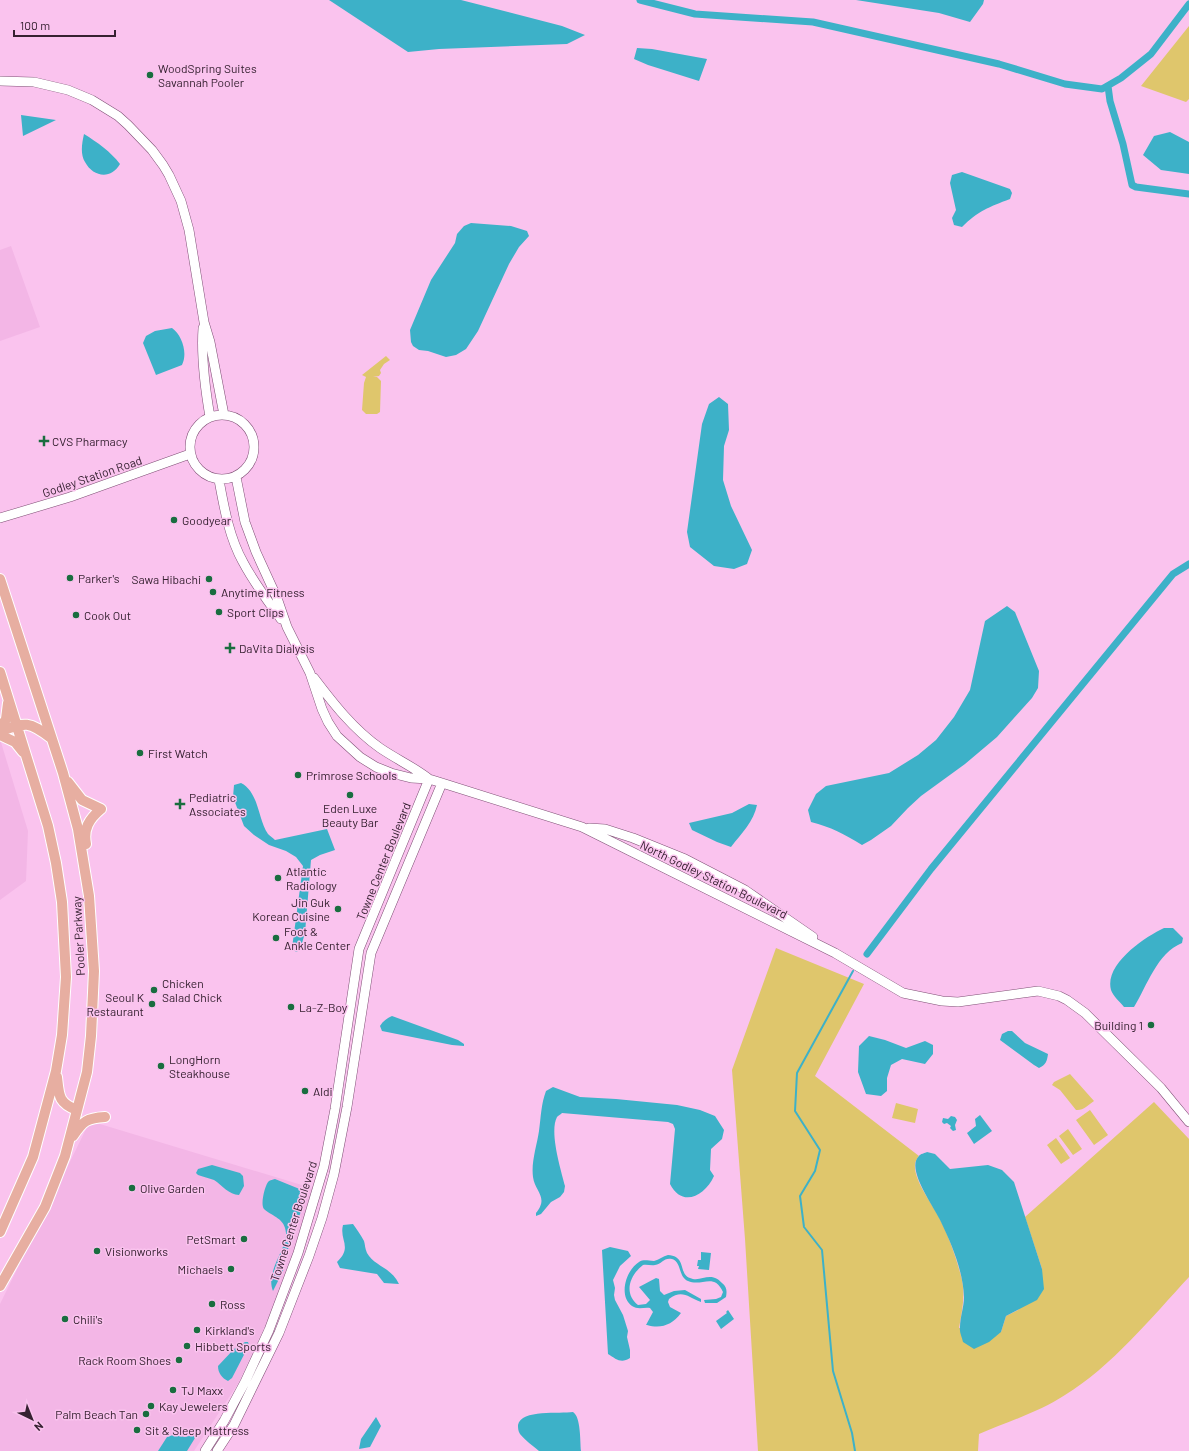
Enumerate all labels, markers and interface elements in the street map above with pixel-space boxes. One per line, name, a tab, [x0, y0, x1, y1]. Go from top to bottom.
scale bar	[14, 12, 115, 38]
text: 100 m	[20, 18, 50, 32]
place label: WoodSpring Suites Savannah Pooler	[158, 61, 257, 89]
marker: WoodSpring Suites Savannah Pooler	[145, 70, 155, 80]
place label: CVS Pharmacy	[52, 434, 128, 448]
marker: CVS Pharmacy	[39, 436, 49, 446]
street label: Godley Station Road	[40, 452, 144, 500]
place label: Goodyear	[182, 513, 232, 527]
marker: Goodyear	[169, 515, 179, 525]
place label: Parker's	[78, 571, 120, 585]
place label: Sawa Hibachi	[132, 572, 201, 586]
marker: Parker's	[65, 573, 75, 583]
marker: Sawa Hibachi	[204, 574, 214, 584]
place label: Anytime Fitness	[221, 585, 305, 599]
marker: Anytime Fitness	[208, 587, 218, 597]
place label: Sport Clips	[227, 605, 284, 619]
marker: Sport Clips	[214, 607, 224, 617]
place label: Cook Out	[84, 608, 131, 622]
marker: Cook Out	[71, 610, 81, 620]
place label: DaVita Dialysis	[239, 641, 315, 655]
marker: DaVita Dialysis	[224, 642, 236, 654]
place label: First Watch	[148, 746, 208, 760]
marker: First Watch	[135, 748, 145, 758]
place label: Primrose Schools	[306, 768, 397, 782]
marker: Primrose Schools	[293, 770, 303, 780]
place label: Pediatric Associates	[189, 790, 246, 818]
marker: Eden Luxe Beauty Bar	[345, 790, 355, 800]
marker: Pediatric Associates	[174, 798, 186, 810]
street label: Towne Center Boulevard	[353, 800, 413, 922]
place label: Eden Luxe Beauty Bar	[322, 801, 379, 829]
street label: North Godley Station Boulevard	[638, 837, 790, 921]
place label: Atlantic Radiology	[286, 864, 337, 892]
marker: Atlantic Radiology	[273, 873, 283, 883]
street label: Pooler Parkway	[69, 895, 87, 976]
place label: Jin Guk Korean Cuisine	[252, 895, 330, 923]
marker: Jin Guk Korean Cuisine	[333, 904, 343, 914]
place label: Foot & Ankle Center	[284, 924, 351, 952]
marker: Foot & Ankle Center	[271, 933, 281, 943]
place label: Chicken Salad Chick	[162, 976, 222, 1004]
marker: Chicken Salad Chick	[149, 985, 159, 995]
place label: Seoul K Restaurant	[86, 990, 145, 1018]
marker: Seoul K Restaurant	[147, 999, 157, 1009]
place label: La-Z-Boy	[299, 1000, 348, 1014]
marker: La-Z-Boy	[286, 1002, 296, 1012]
place label: Building 1	[1094, 1018, 1143, 1032]
marker: Building 1	[1146, 1020, 1156, 1030]
place label: LongHorn Steakhouse	[169, 1052, 230, 1080]
marker: LongHorn Steakhouse	[156, 1061, 166, 1071]
place label: Aldi	[313, 1084, 333, 1098]
marker: Aldi	[300, 1086, 310, 1096]
street label: Towne Center Boulevard	[267, 1159, 319, 1283]
place label: Olive Garden	[140, 1181, 205, 1195]
marker: Olive Garden	[127, 1183, 137, 1193]
place label: PetSmart	[186, 1232, 236, 1246]
marker: PetSmart	[239, 1234, 249, 1244]
place label: Visionworks	[105, 1244, 168, 1258]
marker: Visionworks	[92, 1246, 102, 1256]
place label: Michaels	[178, 1262, 223, 1276]
marker: Michaels	[226, 1264, 236, 1274]
place label: Ross	[220, 1297, 245, 1311]
marker: Ross	[207, 1299, 217, 1309]
place label: Chili's	[73, 1312, 103, 1326]
marker: Chili's	[60, 1314, 70, 1324]
place label: Kirkland's	[205, 1323, 255, 1337]
marker: Kirkland's	[192, 1325, 202, 1335]
place label: Hibbett Sports	[195, 1339, 271, 1353]
marker: Hibbett Sports	[182, 1341, 192, 1351]
place label: Rack Room Shoes	[78, 1353, 171, 1367]
marker: Rack Room Shoes	[174, 1355, 184, 1365]
place label: TJ Maxx	[181, 1383, 223, 1397]
marker: TJ Maxx	[168, 1385, 178, 1395]
north arrow	[12, 1399, 52, 1439]
place label: Kay Jewelers	[159, 1399, 228, 1413]
marker: Kay Jewelers	[146, 1401, 156, 1411]
place label: Palm Beach Tan	[55, 1407, 138, 1421]
marker: Palm Beach Tan	[141, 1409, 151, 1419]
text: N	[32, 1419, 46, 1434]
place label: Sit & Sleep Mattress	[145, 1423, 249, 1437]
marker: Sit & Sleep Mattress	[132, 1425, 142, 1435]

